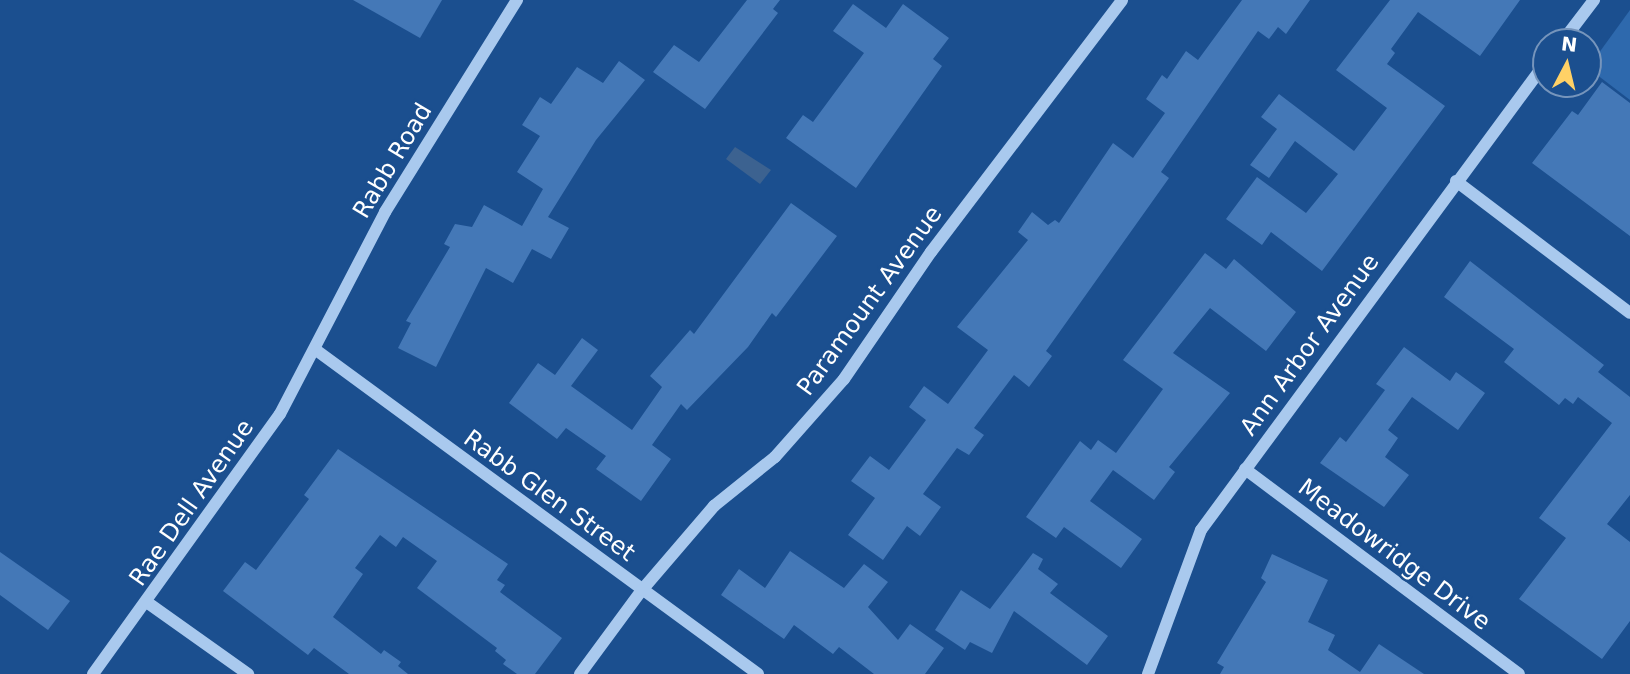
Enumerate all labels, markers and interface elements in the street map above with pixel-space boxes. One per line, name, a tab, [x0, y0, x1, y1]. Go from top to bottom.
north arrow	[1532, 28, 1602, 98]
text: N	[1560, 32, 1579, 56]
street label: Rabb Road	[347, 98, 439, 224]
street label: Paramount Avenue	[792, 201, 948, 401]
street label: Ann Arbor Avenue	[1234, 249, 1386, 441]
street label: Rae Dell Avenue	[124, 414, 260, 592]
street label: Rabb Glen Street	[458, 424, 640, 568]
street label: Meadowridge Drive	[1292, 473, 1496, 637]

